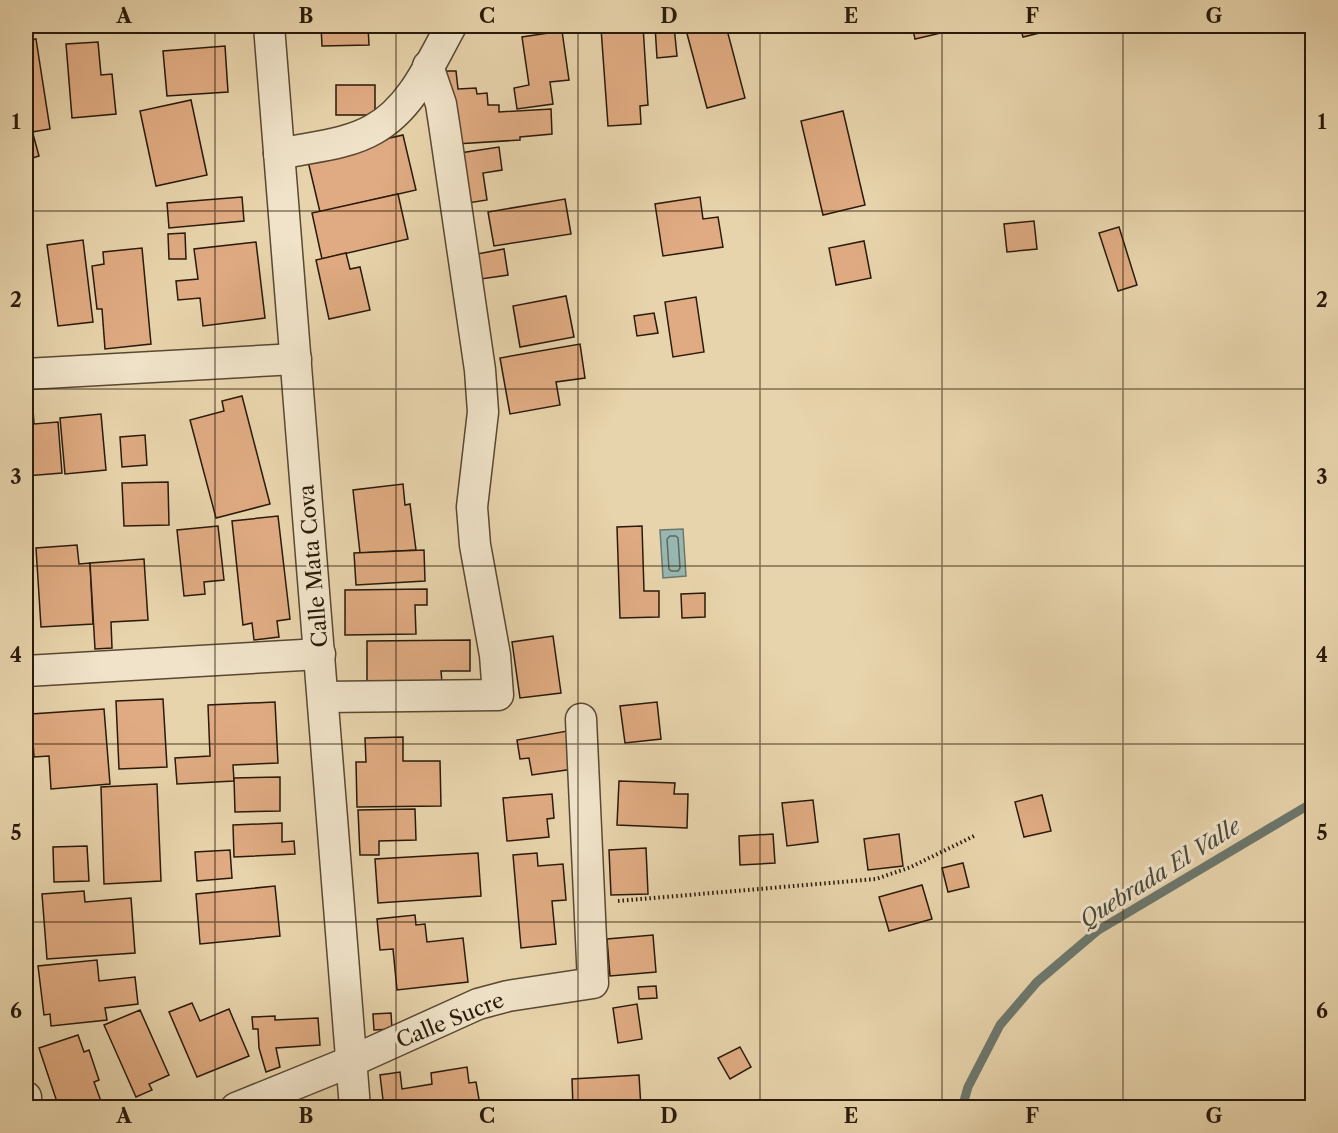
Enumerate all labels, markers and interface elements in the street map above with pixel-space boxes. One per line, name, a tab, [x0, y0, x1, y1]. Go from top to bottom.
text: A	[115, 4, 132, 28]
text: B	[299, 4, 314, 28]
text: C	[479, 4, 495, 28]
text: D	[660, 4, 678, 28]
text: E	[844, 4, 858, 28]
text: F	[1025, 4, 1039, 28]
text: G	[1206, 4, 1223, 28]
text: 1	[12, 110, 21, 134]
text: 1	[1318, 110, 1327, 134]
text: 2	[10, 288, 22, 312]
text: 2	[1316, 288, 1328, 312]
text: 3	[10, 465, 22, 489]
text: 3	[1316, 465, 1328, 489]
street label: Calle Mata Cova	[293, 483, 333, 648]
text: 4	[10, 643, 22, 667]
text: 4	[1316, 643, 1328, 667]
water label: Quebrada El Valle	[1075, 812, 1247, 933]
text: 5	[10, 821, 22, 845]
text: 5	[1316, 821, 1328, 845]
street label: Calle Sucre	[392, 987, 508, 1053]
text: 6	[10, 999, 22, 1023]
text: 6	[1316, 999, 1328, 1023]
text: A	[115, 1104, 132, 1128]
text: B	[299, 1104, 314, 1128]
text: C	[479, 1104, 495, 1128]
text: D	[660, 1104, 678, 1128]
text: E	[844, 1104, 858, 1128]
text: F	[1025, 1104, 1039, 1128]
text: G	[1206, 1104, 1223, 1128]

